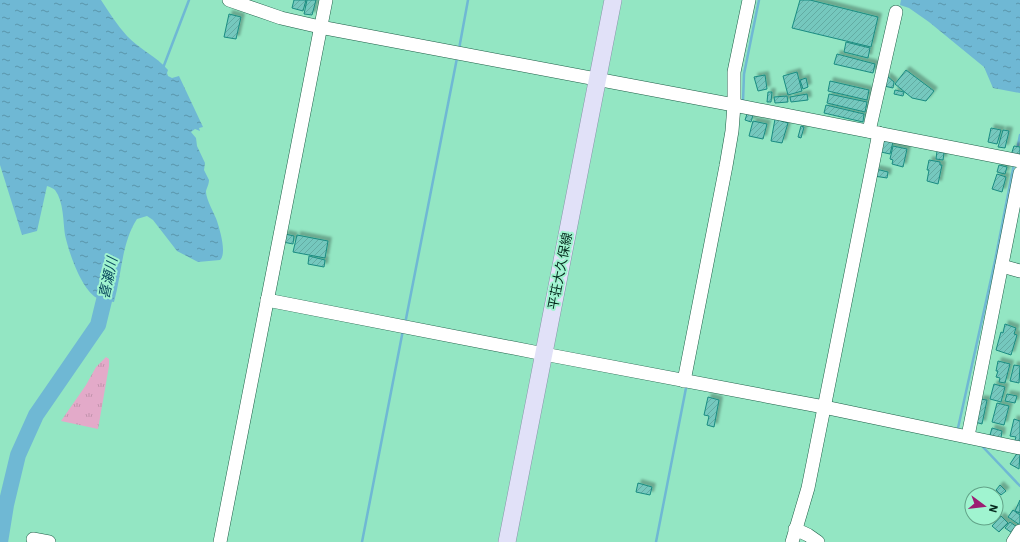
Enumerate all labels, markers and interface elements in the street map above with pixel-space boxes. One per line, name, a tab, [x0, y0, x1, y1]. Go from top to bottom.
street label: 平荘大久保線	[544, 231, 576, 311]
water label: 喜瀬川	[95, 254, 122, 300]
north arrow	[964, 486, 1004, 526]
text: N	[986, 503, 1001, 514]

